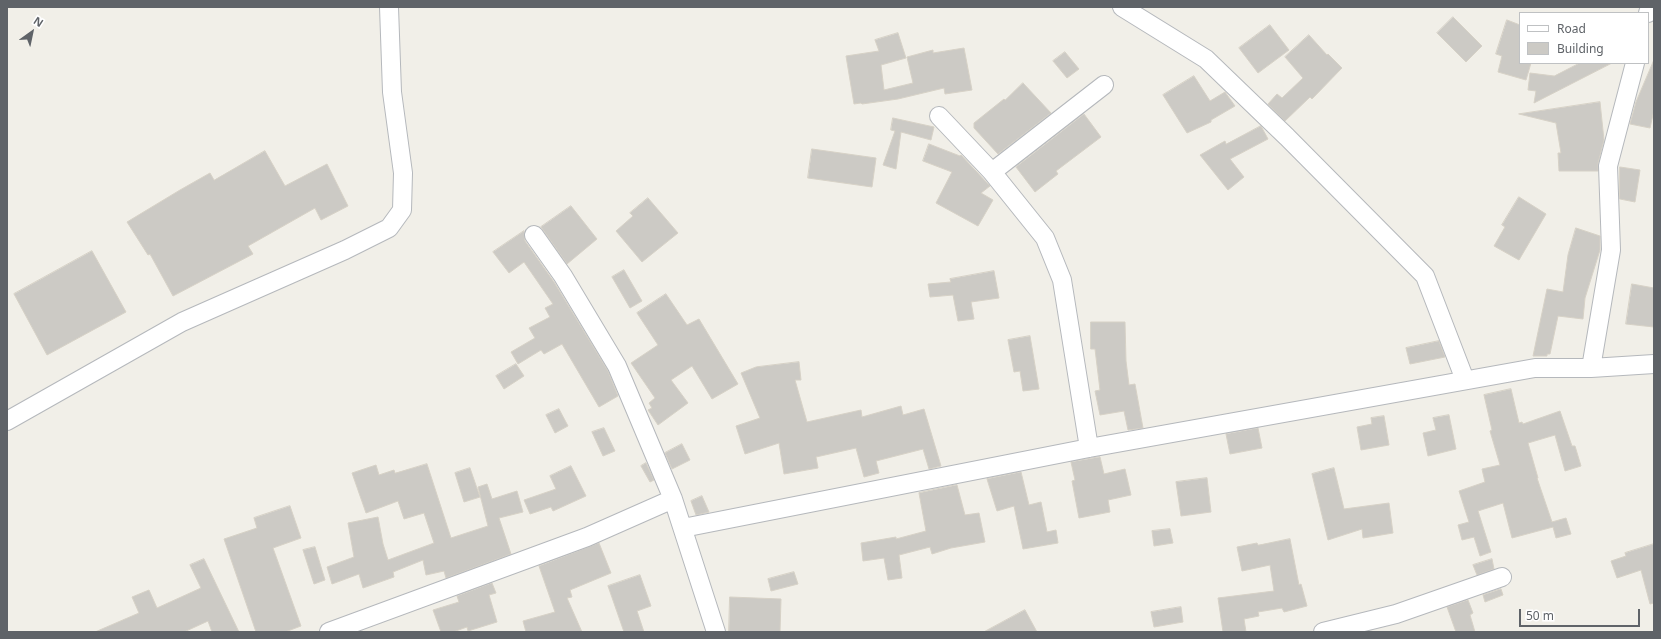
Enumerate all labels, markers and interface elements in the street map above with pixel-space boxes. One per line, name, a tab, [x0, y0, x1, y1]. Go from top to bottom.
north arrow	[12, 12, 52, 52]
legend	[1519, 12, 1649, 64]
text: N	[31, 13, 47, 30]
text: Road	[1557, 20, 1586, 37]
text: Building	[1557, 40, 1604, 57]
scale bar	[1521, 601, 1642, 627]
text: 50 m	[1526, 607, 1554, 624]

